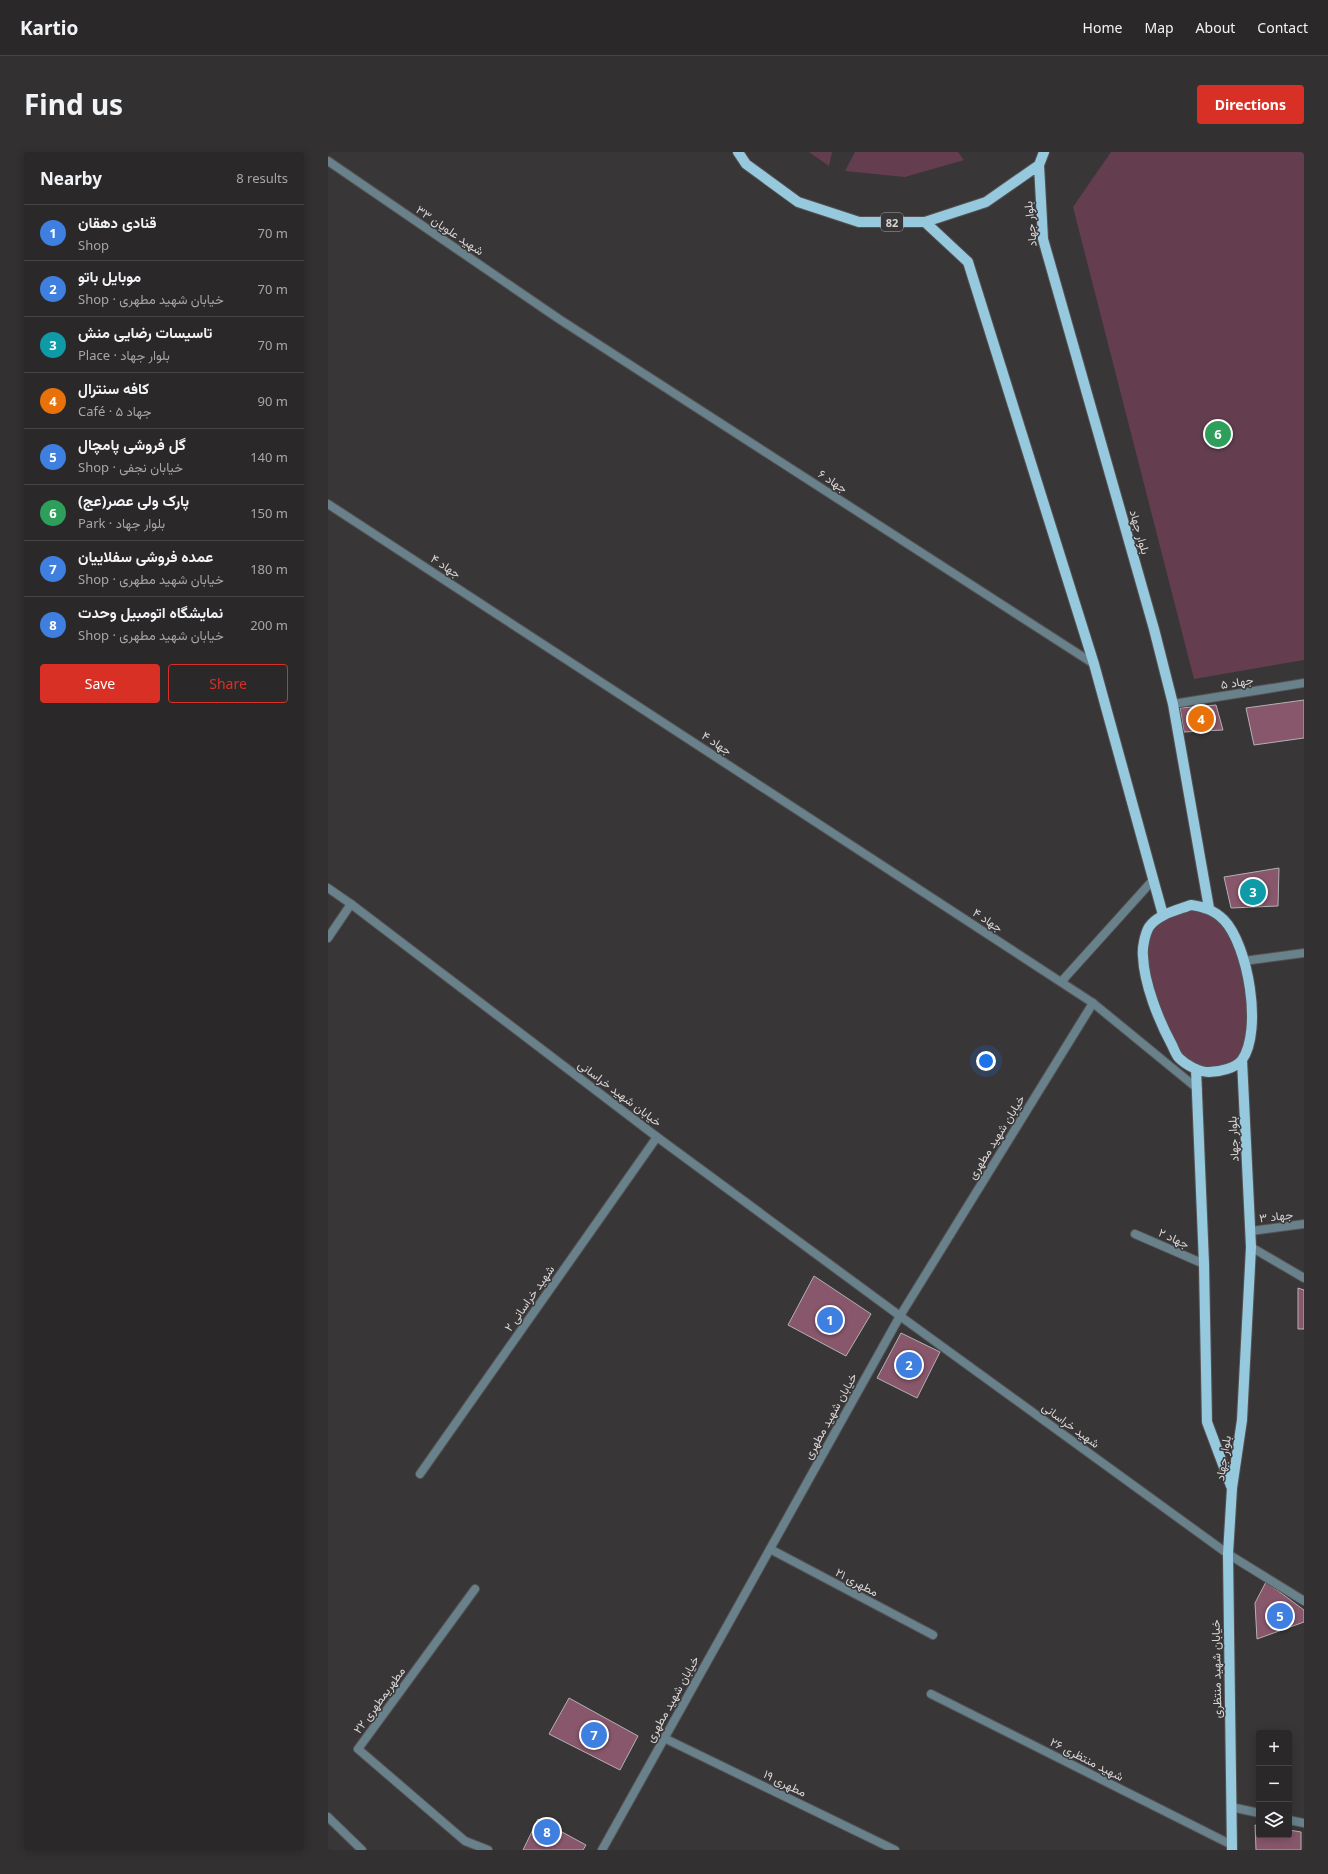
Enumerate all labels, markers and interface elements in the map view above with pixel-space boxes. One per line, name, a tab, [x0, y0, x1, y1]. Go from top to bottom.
text: Kartio	[20, 15, 78, 41]
text: Home	[1083, 18, 1122, 37]
text: Map	[1144, 18, 1174, 37]
text: About	[1196, 18, 1235, 37]
text: Contact	[1257, 18, 1308, 37]
text: Find us	[24, 85, 123, 123]
button: Directions	[1197, 85, 1304, 124]
text: Nearby	[40, 167, 102, 190]
text: 8 results	[236, 169, 288, 187]
street label: بلوار جهاد	[1019, 200, 1041, 248]
street label: شهید علویان ۳۳	[413, 201, 487, 259]
text: قنادی دهقان	[78, 212, 156, 232]
road number: 82	[881, 213, 903, 231]
text: 1	[49, 224, 57, 242]
text: 70 m	[258, 224, 288, 242]
text: Shop	[78, 236, 109, 254]
text: موبایل باتو	[78, 266, 141, 286]
text: 2	[49, 280, 57, 298]
text: 70 m	[258, 280, 288, 298]
text: Shop · خیابان شهید مطهری	[78, 290, 224, 308]
text: تاسیسات رضایی منش	[78, 322, 212, 342]
text: 3	[49, 336, 57, 354]
text: 70 m	[258, 336, 288, 354]
text: Place · بلوار جهاد	[78, 346, 170, 364]
text: کافه سنترال	[78, 378, 149, 398]
text: 4	[49, 392, 57, 410]
text: 90 m	[258, 392, 288, 410]
text: Café · جهاد ۵	[78, 402, 151, 420]
pin: 6	[1205, 419, 1231, 449]
text: گل فروشی پامچال	[78, 434, 186, 454]
text: 5	[49, 448, 57, 466]
text: 140 m	[250, 448, 288, 466]
text: Shop · خیابان نجفی	[78, 458, 183, 476]
street label: جهاد ۶	[815, 465, 851, 497]
text: پارک ولی عصر(عج)	[78, 490, 189, 510]
text: 6	[49, 504, 57, 522]
text: 150 m	[250, 504, 288, 522]
street label: بلوار جهاد	[1126, 508, 1154, 556]
text: Park · بلوار جهاد	[78, 514, 165, 532]
text: عمده فروشی سفلاییان	[78, 546, 213, 566]
street label: جهاد ۴	[428, 550, 464, 582]
text: 7	[49, 560, 57, 578]
text: 180 m	[250, 560, 288, 578]
text: Shop · خیابان شهید مطهری	[78, 570, 224, 588]
text: نمایشگاه اتومبیل وحدت	[78, 602, 223, 622]
text: 8	[49, 616, 57, 634]
text: 200 m	[250, 616, 288, 634]
text: Shop · خیابان شهید مطهری	[78, 626, 224, 644]
button: Save	[40, 664, 160, 703]
button: Share	[168, 664, 288, 703]
street label: جهاد ۵	[1219, 671, 1255, 693]
pin: 4	[1188, 704, 1214, 734]
street label: جهاد ۴	[699, 727, 735, 759]
pin: 3	[1240, 877, 1266, 907]
street label: جهاد ۴	[970, 904, 1006, 936]
your location	[976, 1051, 996, 1071]
street label: خیابان شهید خراسانی	[574, 1056, 666, 1130]
street label: خیابان شهید مطهری	[963, 1092, 1029, 1182]
street label: بلوار جهاد	[1223, 1116, 1243, 1162]
street label: جهاد ۳	[1258, 1205, 1294, 1227]
street label: جهاد ۲	[1156, 1224, 1192, 1252]
street label: شهید خراسانی ۲	[500, 1262, 558, 1334]
pin: 1	[817, 1305, 843, 1335]
pin: 2	[896, 1350, 922, 1380]
street label: خیابان شهید مطهری	[799, 1370, 861, 1462]
street label: شهید خراسانی	[1039, 1398, 1103, 1452]
street label: بلوار جهاد	[1211, 1434, 1235, 1482]
street label: مطهری ۲۱	[833, 1564, 881, 1600]
pin: 5	[1267, 1601, 1293, 1631]
street label: خیابان شهید منتظری	[1207, 1620, 1225, 1718]
street label: خیابان شهید مطهری	[641, 1653, 703, 1745]
street label: مطهریمطهری ۲۲	[349, 1663, 409, 1737]
pin: 7	[581, 1720, 607, 1750]
map controls	[1256, 1730, 1292, 1838]
button: +	[1256, 1730, 1292, 1766]
street label: شهید منتظری ۲۶	[1047, 1733, 1127, 1785]
street label: مطهری ۱۹	[761, 1765, 809, 1801]
button: −	[1256, 1766, 1292, 1802]
button: layers	[1256, 1802, 1292, 1838]
pin: 8	[534, 1817, 560, 1847]

